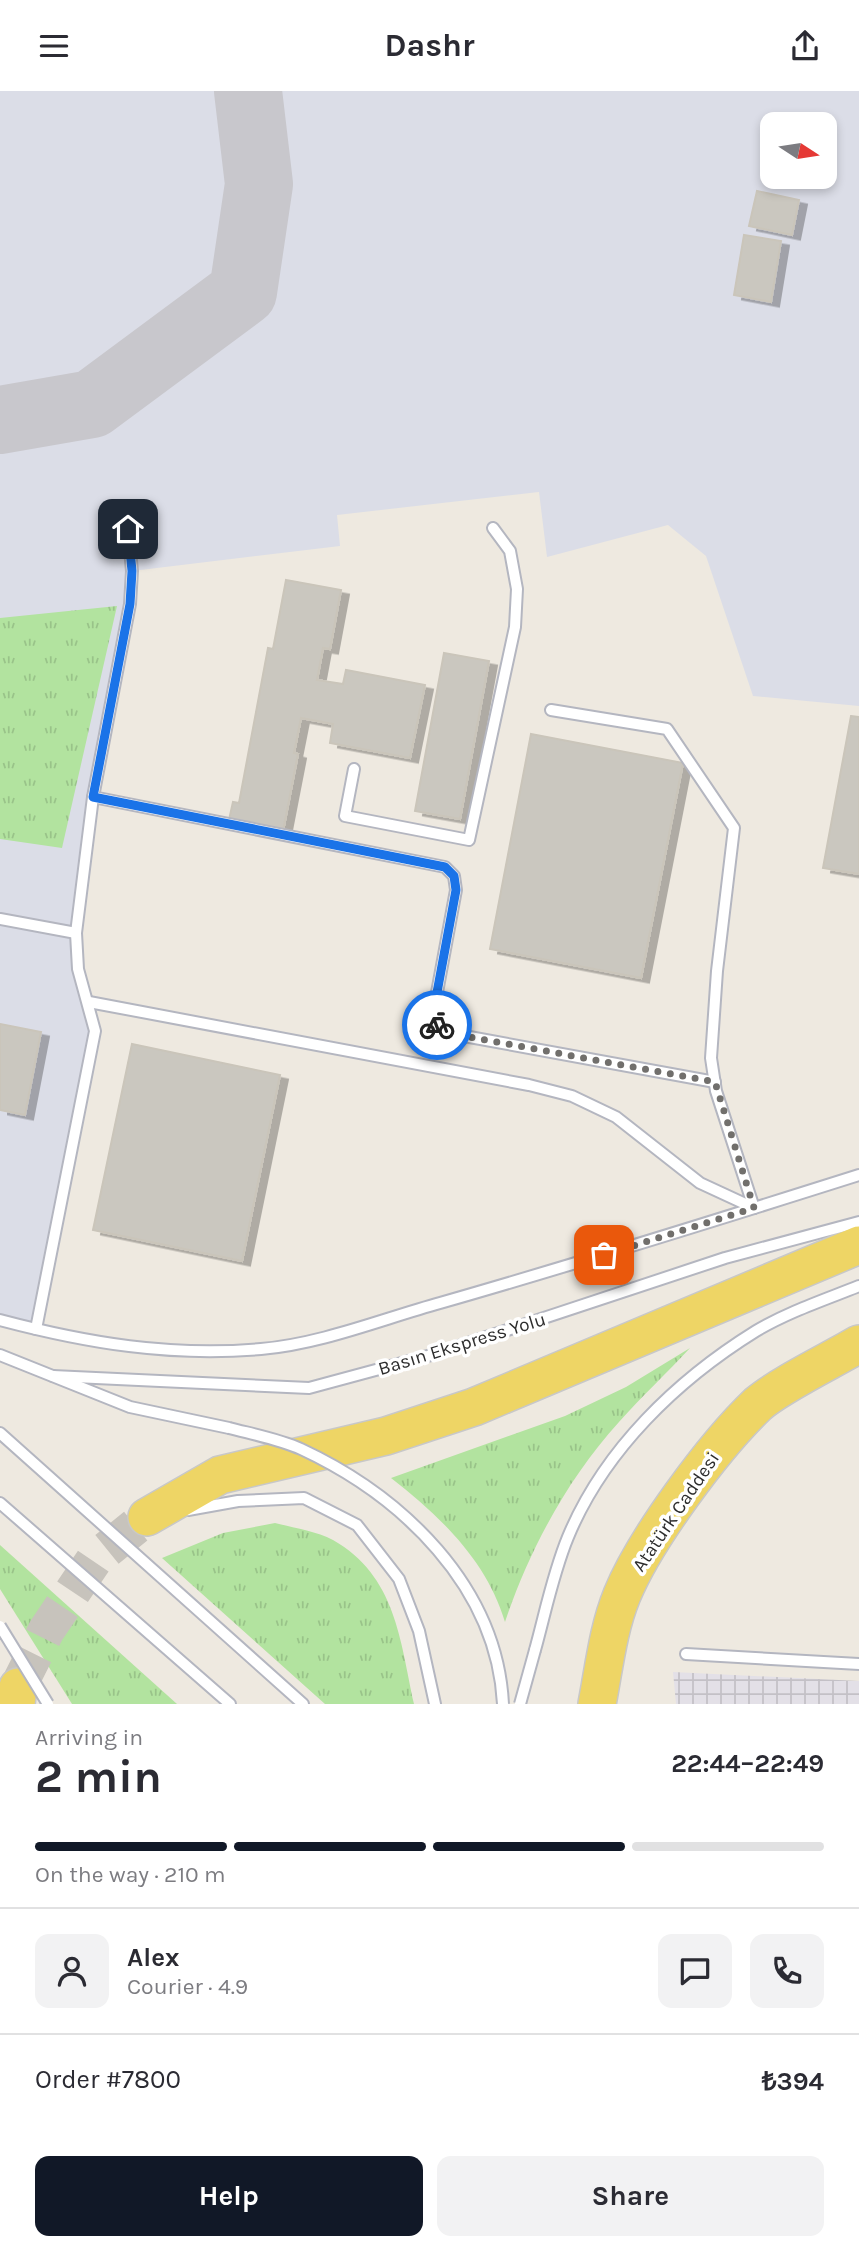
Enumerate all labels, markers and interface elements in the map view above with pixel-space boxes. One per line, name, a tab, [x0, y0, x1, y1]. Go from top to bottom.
icon: menu	[35, 27, 73, 65]
text: Dashr	[384, 27, 475, 64]
icon: share	[786, 27, 824, 65]
north arrow	[760, 112, 836, 189]
map controls	[760, 112, 837, 189]
pin	[98, 499, 158, 559]
icon: home	[109, 510, 147, 548]
courier	[402, 990, 472, 1060]
icon: bike	[418, 1006, 456, 1044]
pin	[574, 1225, 634, 1285]
icon: bag	[585, 1236, 623, 1274]
street label: Basın Ekspress Yolu	[376, 1308, 548, 1380]
street label: Atatürk Caddesi	[628, 1448, 724, 1576]
text: Arriving in	[35, 1724, 143, 1751]
text: 22:44–22:49	[671, 1748, 824, 1779]
text: 2 min	[35, 1750, 162, 1804]
text: On the way · 210 m	[35, 1861, 226, 1888]
button: person	[35, 1934, 109, 2008]
button: chat	[658, 1934, 732, 2008]
button: phone	[750, 1934, 824, 2008]
text: Alex	[127, 1942, 179, 1973]
text: Courier · 4.9	[127, 1973, 248, 2000]
text: Order #7800	[35, 2064, 181, 2095]
text: ₺394	[762, 2066, 824, 2097]
button: Help	[35, 2156, 423, 2236]
button: Share	[437, 2156, 824, 2236]

